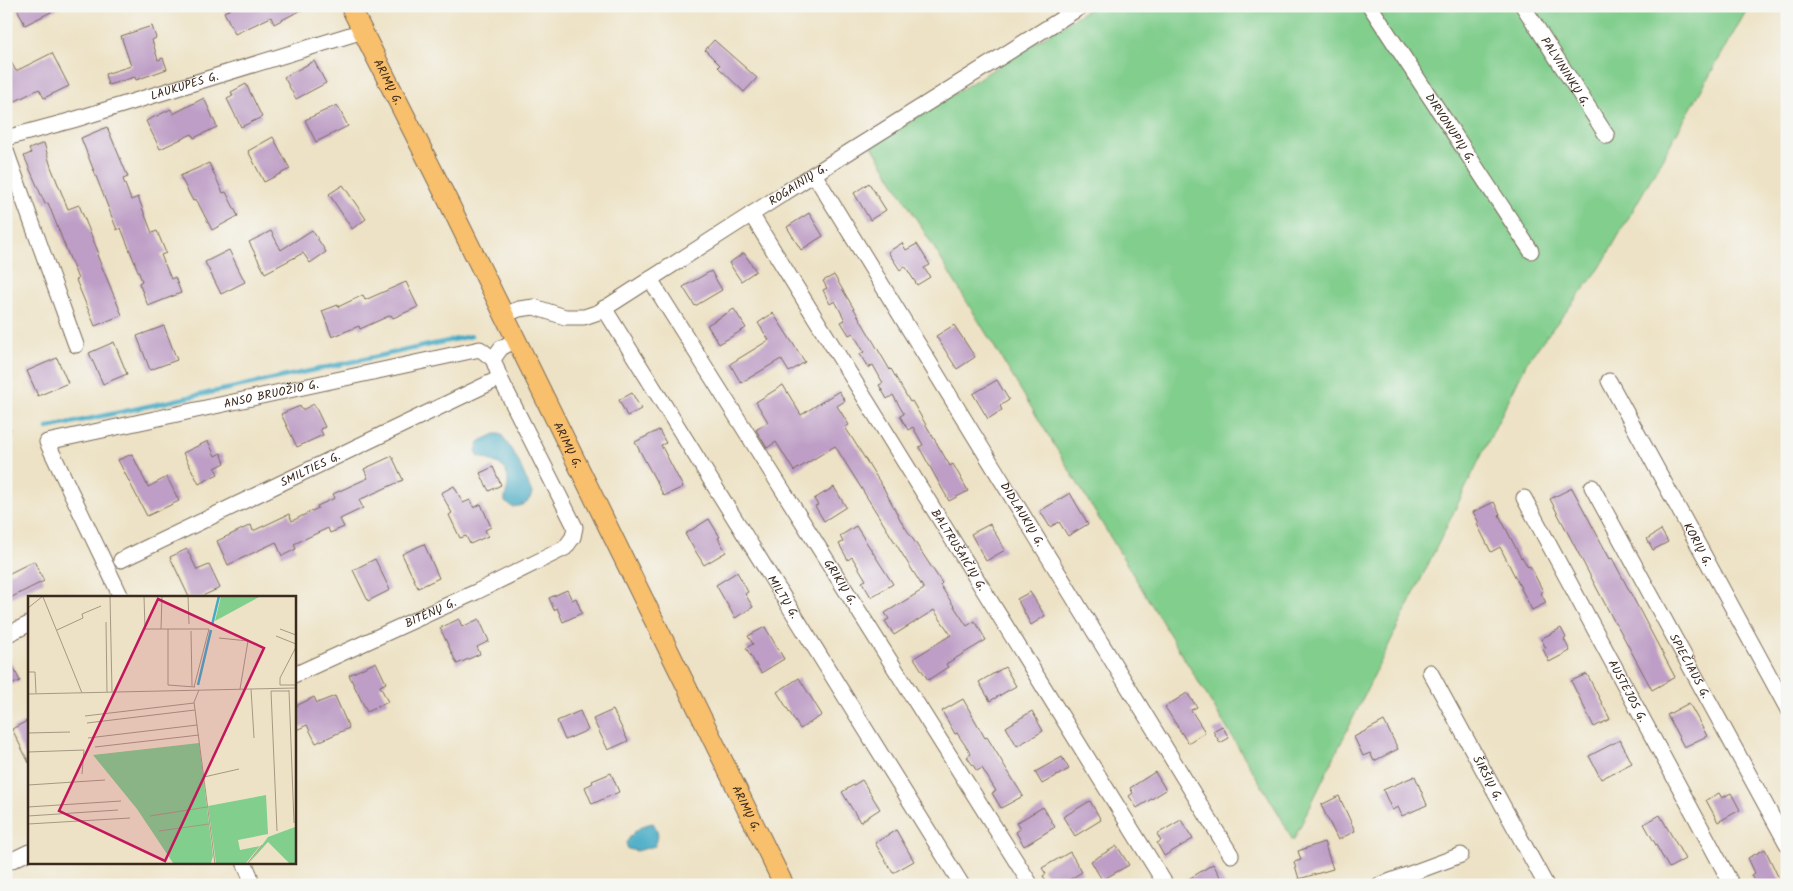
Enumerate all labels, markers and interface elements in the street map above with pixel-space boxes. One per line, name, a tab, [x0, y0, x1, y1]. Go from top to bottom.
street label: PALVININKŲ G.	[1535, 33, 1595, 110]
street label: ARIMŲ G.	[368, 56, 407, 109]
street label: LAUKUPĖS G.	[148, 67, 221, 106]
street label: DIRVONUPIŲ G.	[1420, 90, 1480, 167]
street label: ROGAINIŲ G.	[765, 159, 831, 211]
street label: ANSO BRUOŽIO G.	[222, 375, 321, 414]
street label: ARIMŲ G.	[548, 419, 587, 472]
street label: SMILTIES G.	[277, 447, 344, 492]
street label: DIDLAUKIŲ G.	[995, 478, 1049, 551]
street label: BALTRUŠAIČIŲ G.	[926, 505, 991, 595]
street label: KORIŲ G.	[1678, 519, 1717, 570]
street label: GRIKIŲ G.	[819, 556, 862, 609]
street label: MILTŲ G.	[762, 572, 804, 623]
street label: BITĖNŲ G.	[402, 593, 460, 633]
inset map	[28, 596, 295, 864]
street label: SPIEČIAUS G.	[1664, 630, 1715, 702]
street label: AUSTĖJOS G.	[1603, 656, 1652, 726]
street label: ŠIRŠIŲ G.	[1467, 752, 1508, 805]
street label: ARIMŲ G.	[727, 782, 765, 835]

